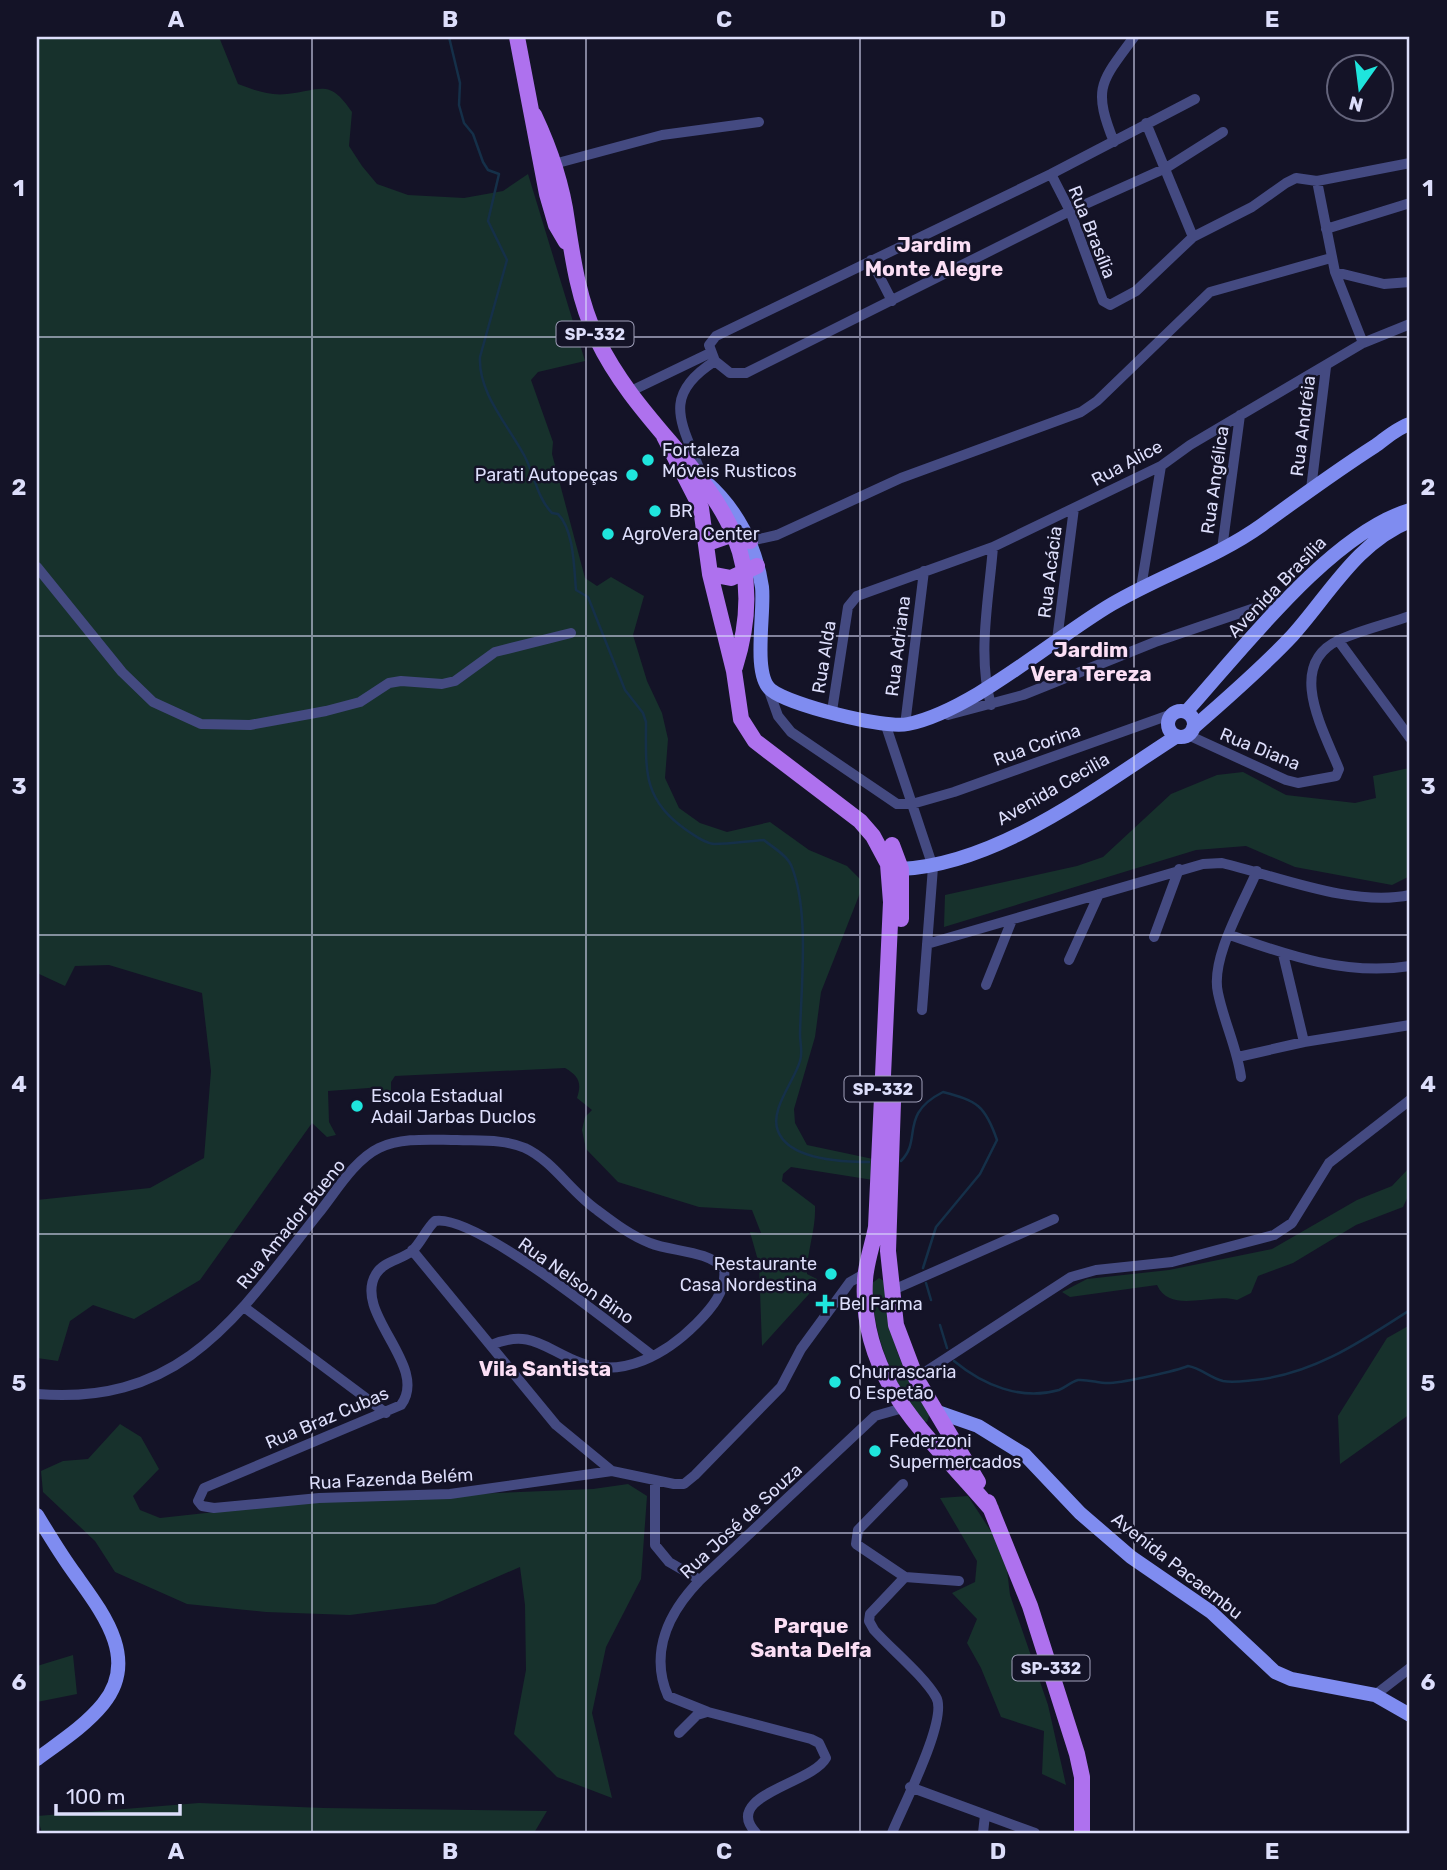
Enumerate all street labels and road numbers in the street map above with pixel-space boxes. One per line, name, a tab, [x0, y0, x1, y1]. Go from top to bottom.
street label: Rua Brasília	[1063, 182, 1121, 282]
road number: SP-332	[556, 322, 634, 346]
street label: Rua Andréia	[1286, 374, 1320, 478]
street label: Rua Angélica	[1197, 425, 1233, 535]
street label: Rua Alice	[1088, 435, 1166, 491]
street label: Rua Acácia	[1033, 525, 1067, 619]
street label: Avenida Brasília	[1223, 532, 1331, 642]
street label: Rua Adriana	[881, 594, 915, 698]
street label: Rua Alda	[807, 619, 841, 695]
street label: Rua Corina	[990, 719, 1084, 771]
street label: Rua Diana	[1217, 723, 1303, 775]
street label: Avenida Cecilia	[993, 748, 1113, 830]
road number: SP-332	[844, 1077, 922, 1102]
street label: Rua Amador Bueno	[232, 1155, 350, 1293]
street label: Rua Nelson Bino	[514, 1233, 638, 1329]
street label: Rua Braz Cubas	[262, 1382, 392, 1454]
street label: Rua José de Souza	[675, 1459, 807, 1583]
street label: Rua Fazenda Belém	[308, 1464, 474, 1494]
street label: Avenida Pacaembu	[1107, 1508, 1247, 1624]
road number: SP-332	[1012, 1656, 1090, 1680]

